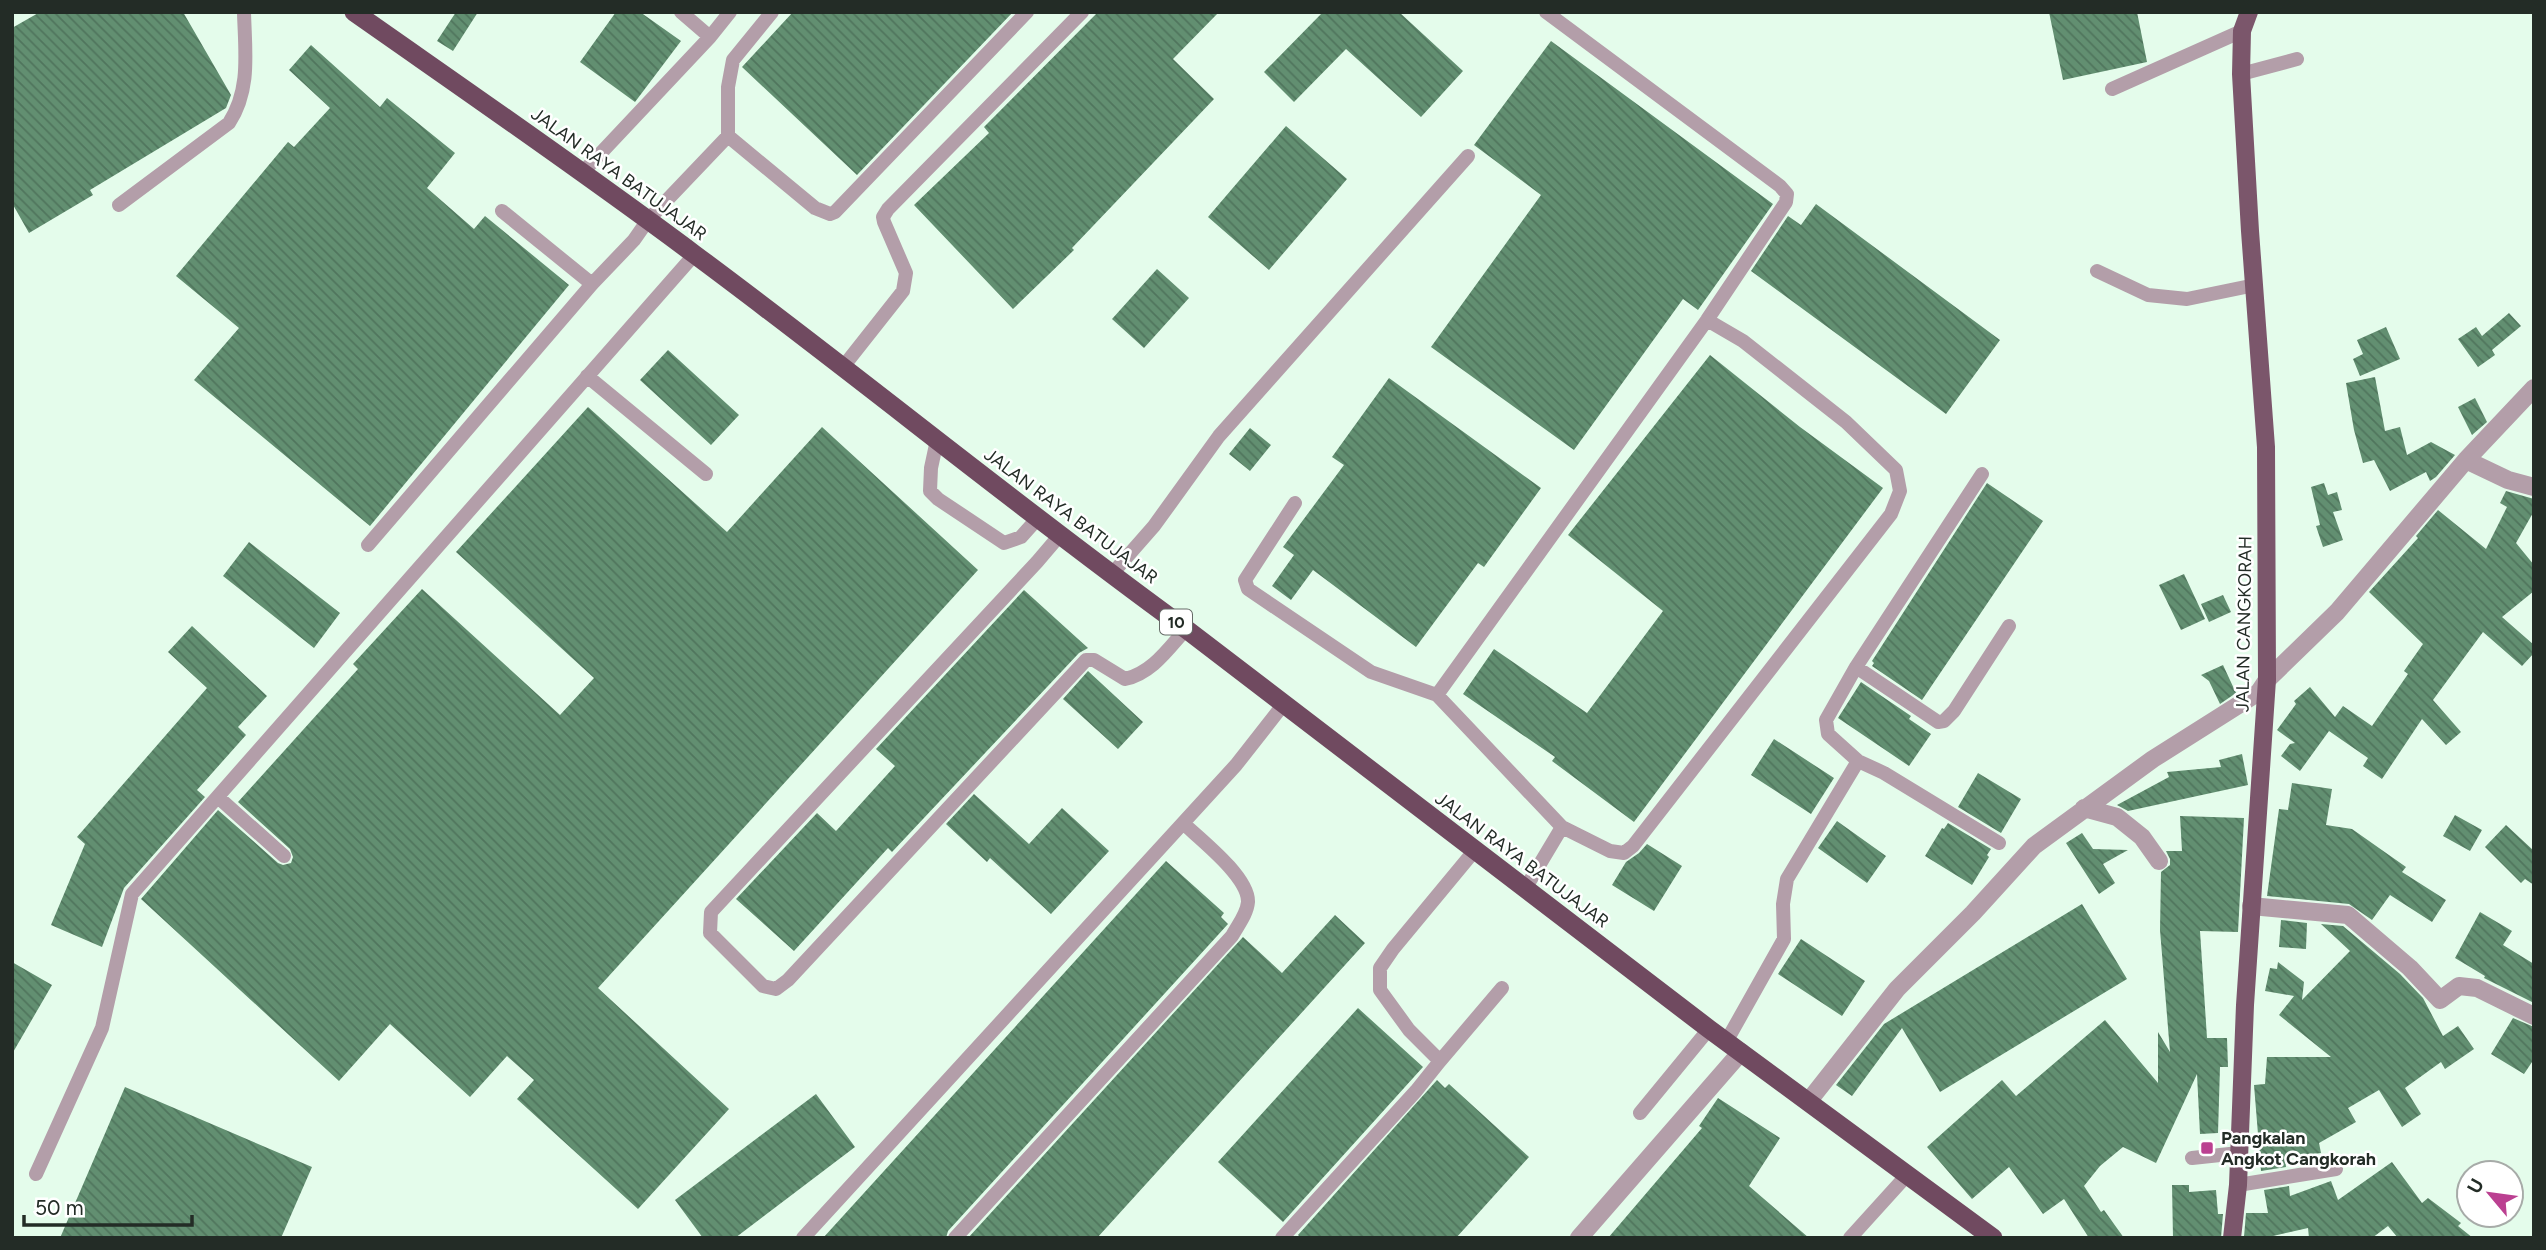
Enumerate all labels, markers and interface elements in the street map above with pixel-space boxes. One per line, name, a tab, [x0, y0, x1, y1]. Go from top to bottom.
street label: JALAN RAYA BATUJAJAR	[527, 103, 711, 245]
street label: JALAN RAYA BATUJAJAR	[980, 443, 1162, 589]
street label: JALAN CANGKORAH	[2231, 536, 2257, 712]
road number: 10	[1160, 610, 1192, 635]
street label: JALAN RAYA BATUJAJAR	[1431, 787, 1613, 933]
place label: Pangkalan Angkot Cangkorah	[2221, 1127, 2376, 1170]
marker: Pangkalan Angkot Cangkorah	[2199, 1140, 2215, 1156]
north arrow	[2455, 1159, 2525, 1229]
text: U	[2462, 1175, 2489, 1197]
scale bar	[24, 1184, 192, 1228]
text: 50 m	[35, 1195, 84, 1220]

